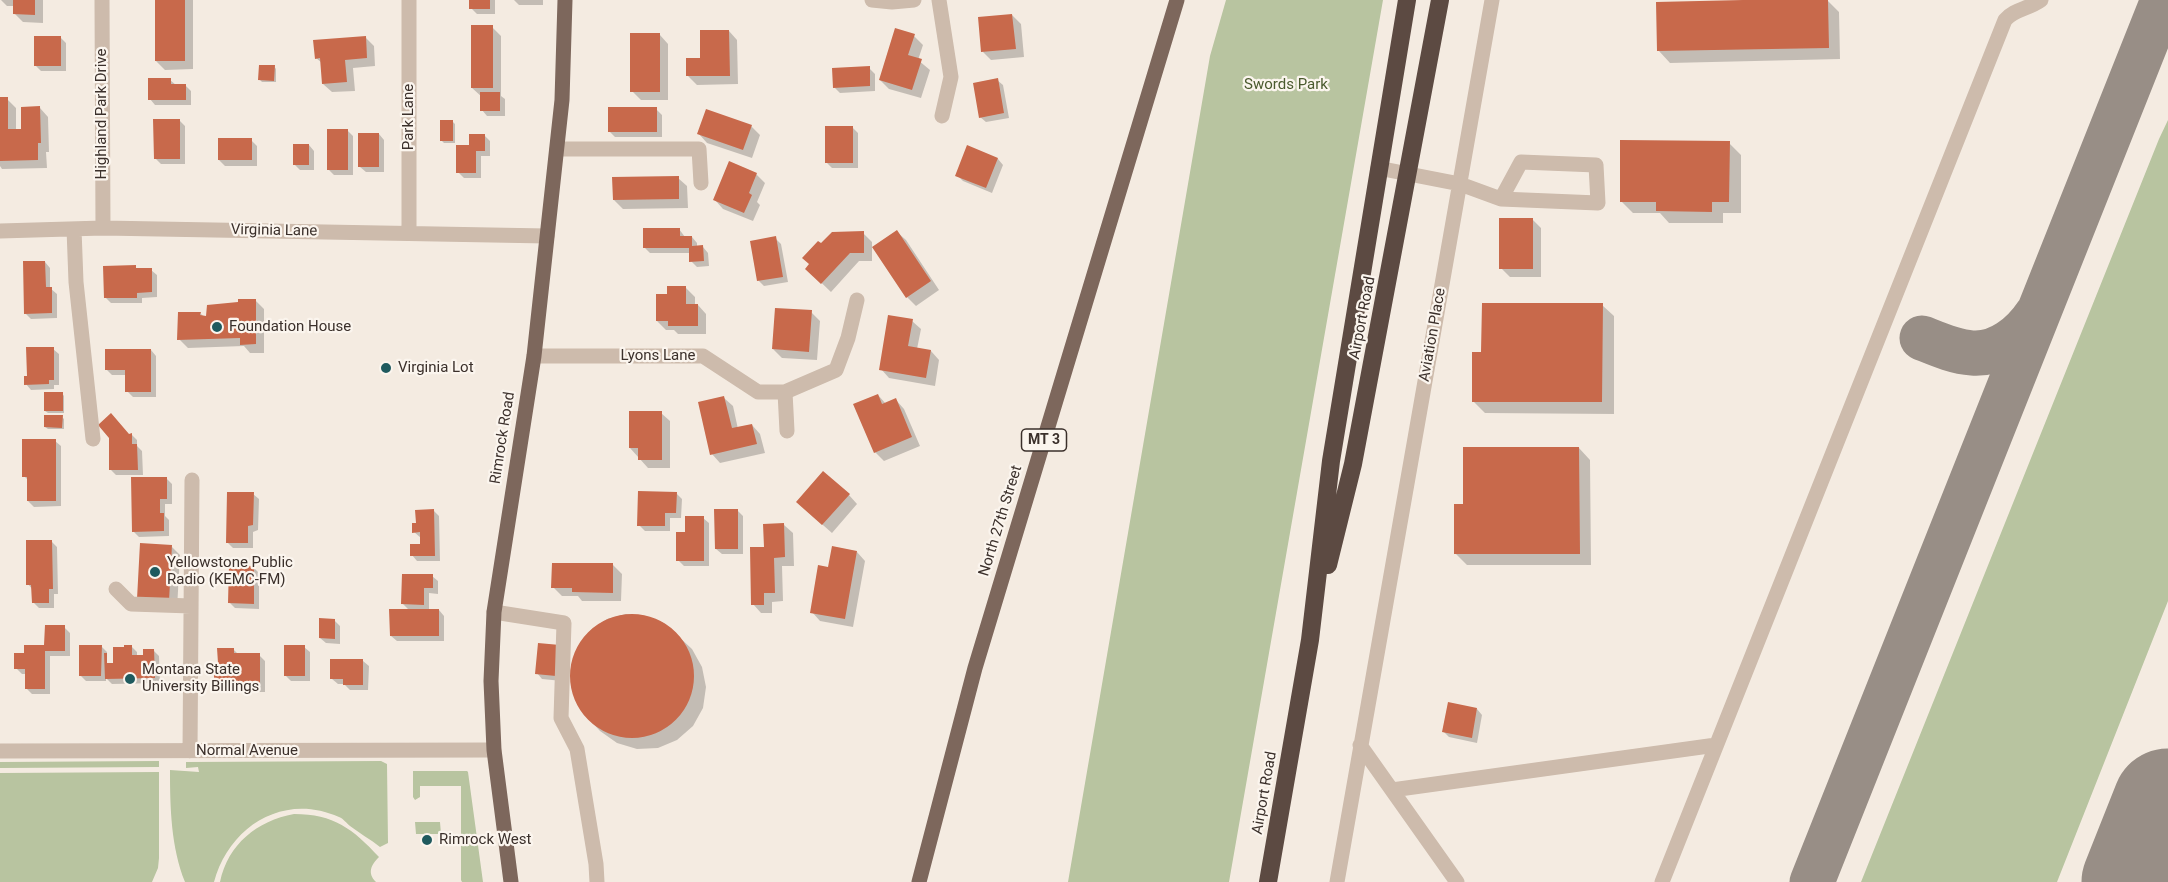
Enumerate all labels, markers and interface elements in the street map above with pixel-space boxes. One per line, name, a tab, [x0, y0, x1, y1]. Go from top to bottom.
street label: Highland Park Drive	[93, 49, 111, 179]
park label: Swords Park	[1244, 76, 1328, 94]
street label: Park Lane	[400, 84, 418, 150]
street label: Virginia Lane	[231, 221, 317, 241]
street label: Airport Road	[1346, 275, 1380, 361]
street label: Aviation Place	[1416, 287, 1450, 383]
place label: Foundation House	[229, 318, 351, 336]
marker: Foundation House	[210, 320, 224, 334]
street label: Lyons Lane	[621, 347, 695, 365]
place label: Virginia Lot	[398, 359, 474, 377]
marker: Virginia Lot	[379, 361, 393, 375]
street label: Rimrock Road	[487, 391, 519, 485]
road number: MT 3	[1022, 429, 1066, 451]
street label: North 27th Street	[976, 463, 1026, 579]
place label: Yellowstone Public Radio (KEMC-FM)	[167, 554, 293, 589]
marker: Yellowstone Public Radio (KEMC-FM)	[148, 565, 162, 579]
place label: Montana State University Billings	[142, 661, 259, 696]
marker: Montana State University Billings	[123, 672, 137, 686]
street label: Normal Avenue	[196, 742, 298, 760]
street label: Airport Road	[1249, 750, 1281, 836]
place label: Rimrock West	[439, 831, 531, 849]
marker: Rimrock West	[420, 833, 434, 847]

